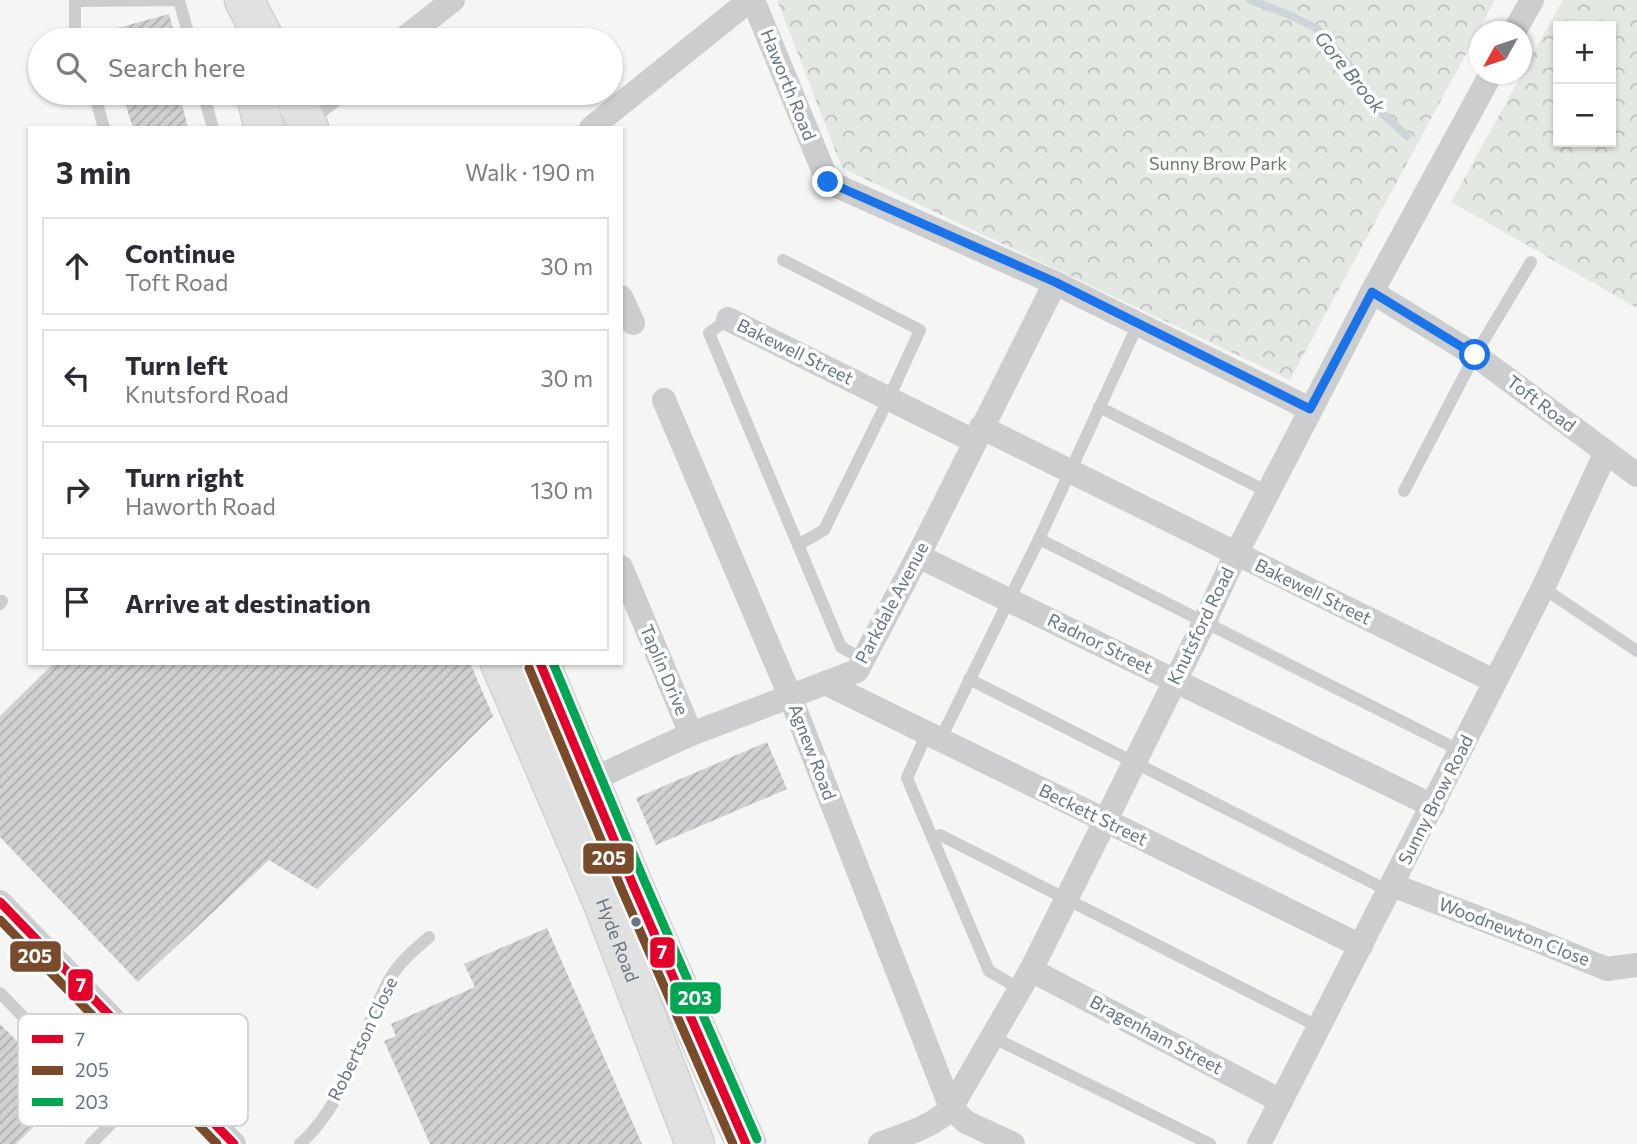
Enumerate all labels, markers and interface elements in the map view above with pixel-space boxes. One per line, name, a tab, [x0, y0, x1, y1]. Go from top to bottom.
north arrow	[1469, 21, 1532, 84]
map controls	[1553, 21, 1616, 147]
button: +	[1553, 21, 1616, 84]
street label: Haworth Road	[757, 26, 821, 143]
water label: Gore Brook	[1310, 26, 1391, 118]
search box	[28, 28, 623, 105]
icon: search	[52, 48, 90, 86]
text: Search here	[108, 51, 246, 82]
button: −	[1553, 84, 1616, 147]
park label: Sunny Brow Park	[1149, 152, 1287, 174]
text: 3 min	[56, 153, 131, 190]
text: Walk · 190 m	[465, 158, 595, 186]
route end	[812, 166, 843, 197]
text: Continue	[125, 237, 235, 268]
icon: ahead	[58, 247, 96, 285]
text: 30 m	[540, 252, 593, 280]
text: Toft Road	[125, 268, 228, 296]
street label: Bakewell Street	[734, 313, 857, 389]
route start	[1459, 339, 1490, 370]
text: Turn left	[125, 349, 228, 380]
icon: left	[58, 359, 96, 397]
text: 30 m	[540, 364, 593, 392]
street label: Toft Road	[1503, 370, 1580, 436]
text: Knutsford Road	[125, 380, 289, 408]
text: Turn right	[125, 461, 244, 492]
icon: right	[58, 471, 96, 509]
text: 130 m	[531, 476, 593, 504]
text: Haworth Road	[125, 492, 276, 520]
street label: Parkdale Avenue	[850, 538, 932, 667]
street label: Bakewell Street	[1252, 553, 1375, 629]
street label: Knutsford Road	[1162, 563, 1238, 688]
icon: arrive	[58, 583, 96, 621]
text: Arrive at destination	[125, 587, 371, 618]
street label: Radnor Street	[1044, 608, 1157, 678]
street label: Taplin Drive	[636, 621, 694, 718]
street label: Agnew Road	[785, 700, 841, 803]
street label: Sunny Brow Road	[1393, 731, 1477, 868]
street label: Beckett Street	[1036, 778, 1151, 850]
line badge: 205	[582, 842, 635, 875]
text: 205	[592, 846, 626, 869]
street label: Woodnewton Close	[1436, 892, 1593, 970]
street label: Hyde Road	[592, 895, 644, 985]
unlabelled marker	[629, 915, 643, 929]
line badge: 7	[649, 936, 676, 969]
line badge: 205	[9, 940, 62, 973]
text: 7	[657, 940, 667, 963]
text: 205	[18, 944, 52, 967]
line badge: 7	[67, 968, 94, 1002]
text: 7	[76, 973, 86, 996]
street label: Robertson Close	[323, 973, 402, 1104]
line badge: 203	[669, 981, 722, 1015]
text: 203	[678, 986, 712, 1009]
street label: Bragenham Street	[1086, 990, 1227, 1078]
legend	[18, 1014, 248, 1126]
text: 7	[75, 1027, 85, 1050]
text: 205	[75, 1058, 109, 1081]
text: 203	[75, 1090, 109, 1113]

